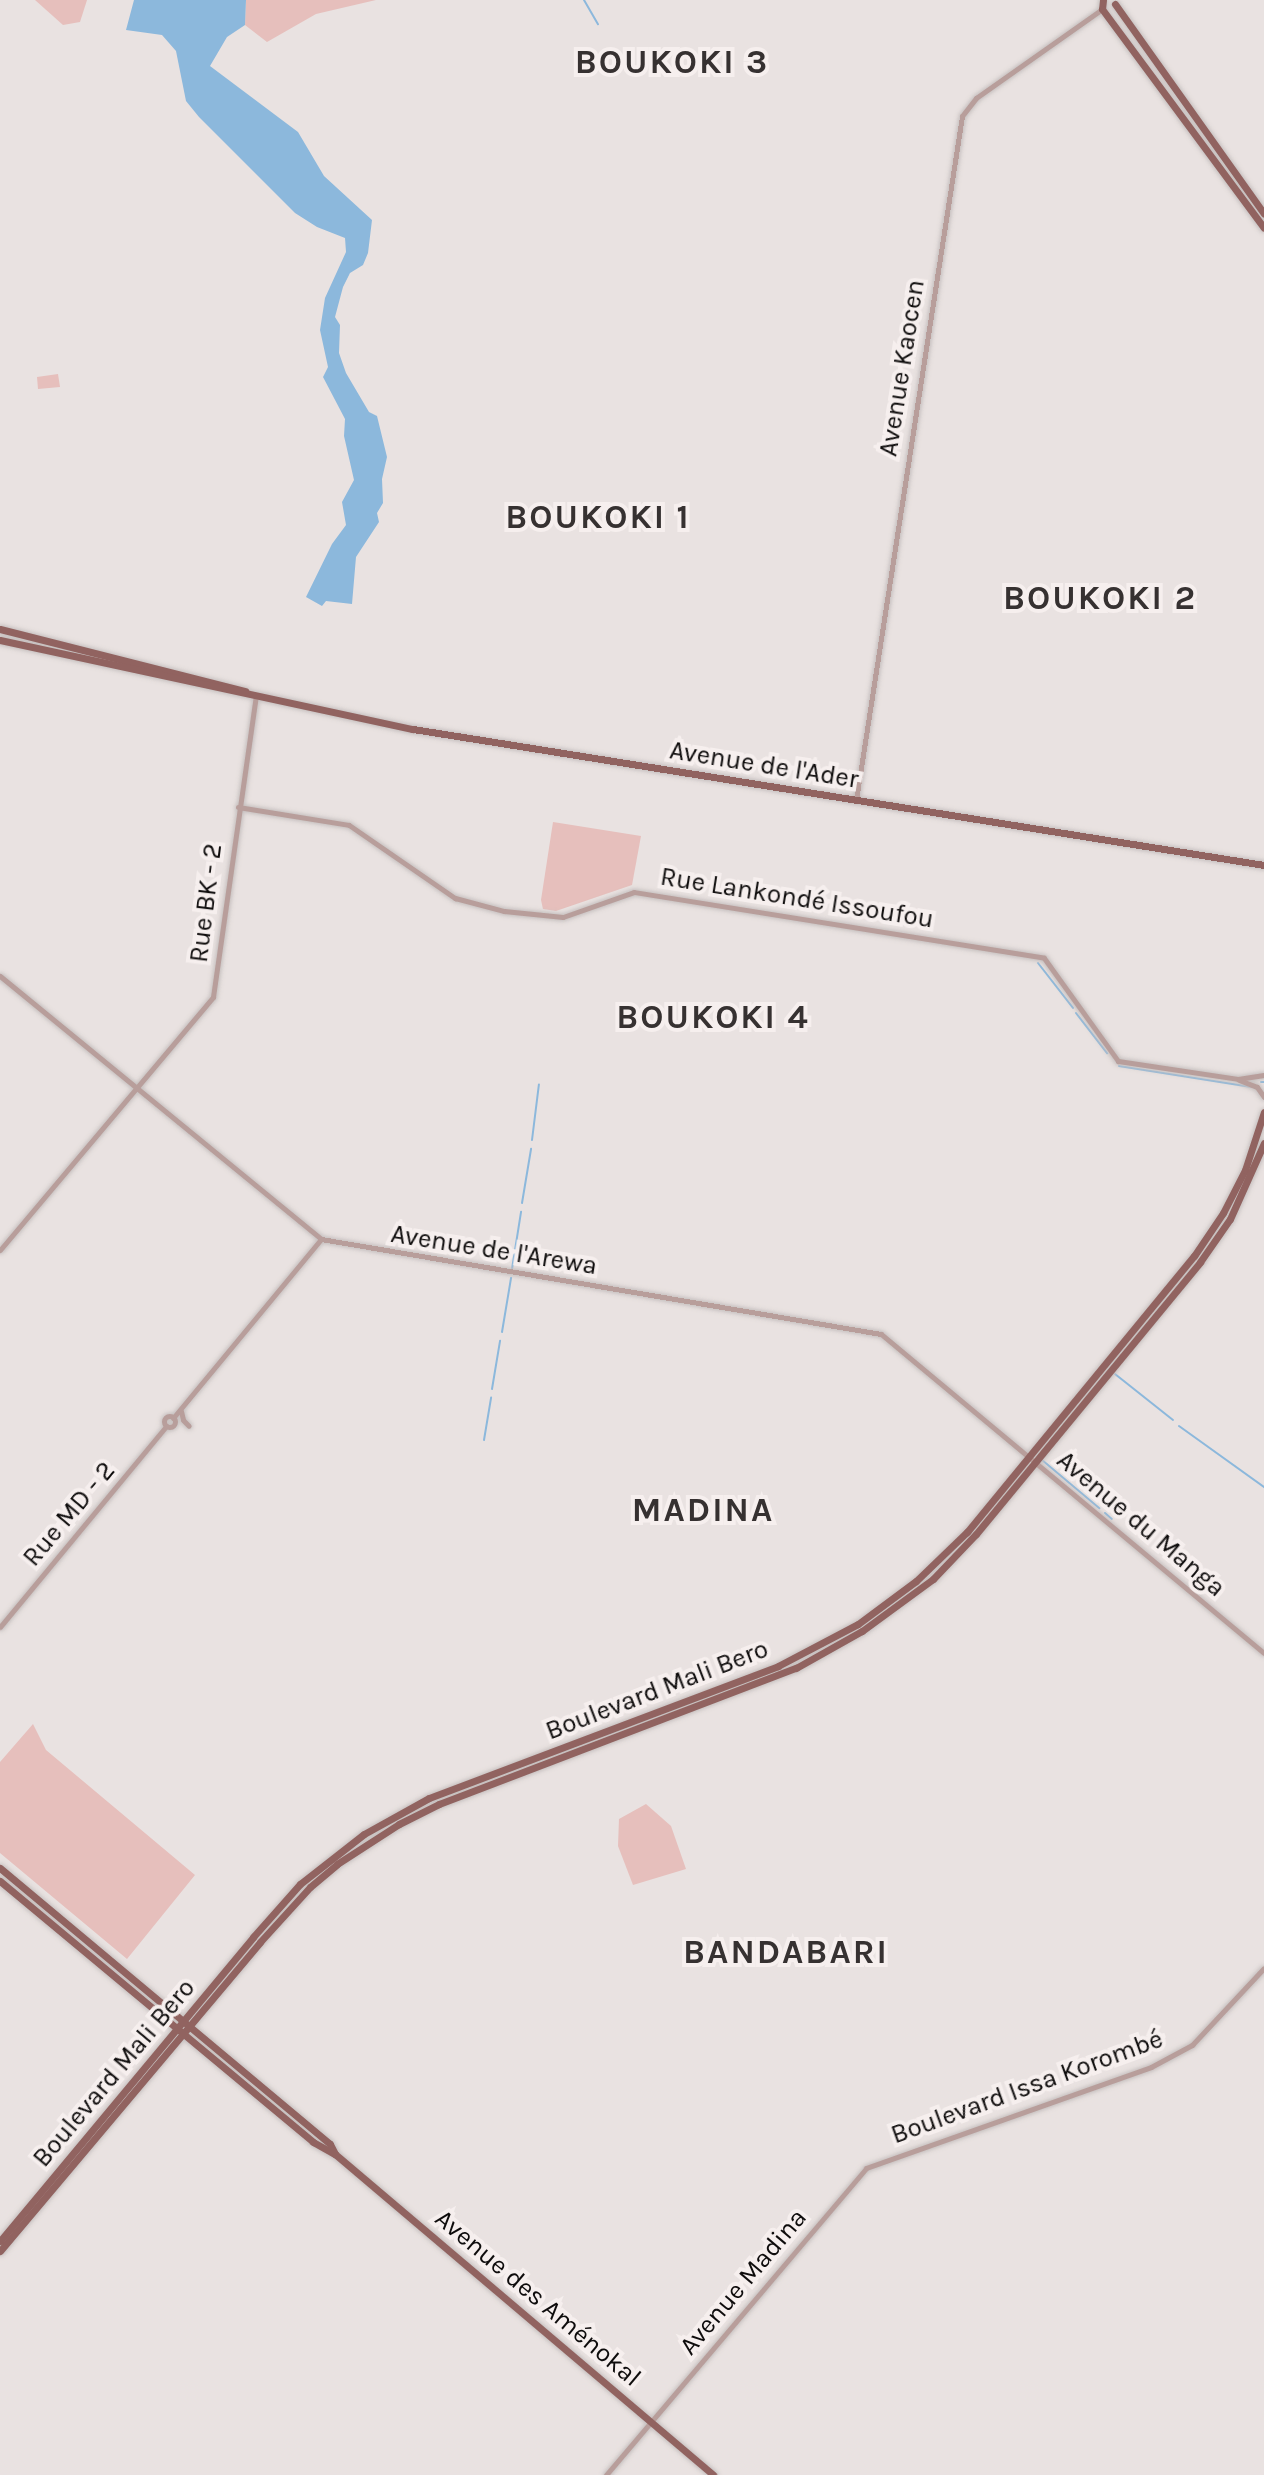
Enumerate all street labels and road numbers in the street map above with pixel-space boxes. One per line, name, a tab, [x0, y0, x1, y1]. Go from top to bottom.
street label: Avenue Kaocen	[873, 277, 931, 459]
street label: Avenue de l'Ader	[667, 735, 861, 795]
street label: Rue BK - 2	[183, 842, 229, 964]
street label: Rue Lankondé Issoufou	[658, 861, 936, 935]
street label: Avenue de l'Arewa	[389, 1218, 599, 1282]
street label: Avenue du Manga	[1051, 1445, 1231, 1603]
street label: Rue MD - 2	[16, 1455, 122, 1573]
street label: Boulevard Mali Bero	[541, 1633, 773, 1747]
street label: Boulevard Mali Bero	[26, 1973, 202, 2173]
street label: Boulevard Issa Korombé	[887, 2023, 1167, 2151]
street label: Avenue des Aménokal	[429, 2203, 647, 2393]
street label: Avenue Madina	[673, 2203, 813, 2361]

